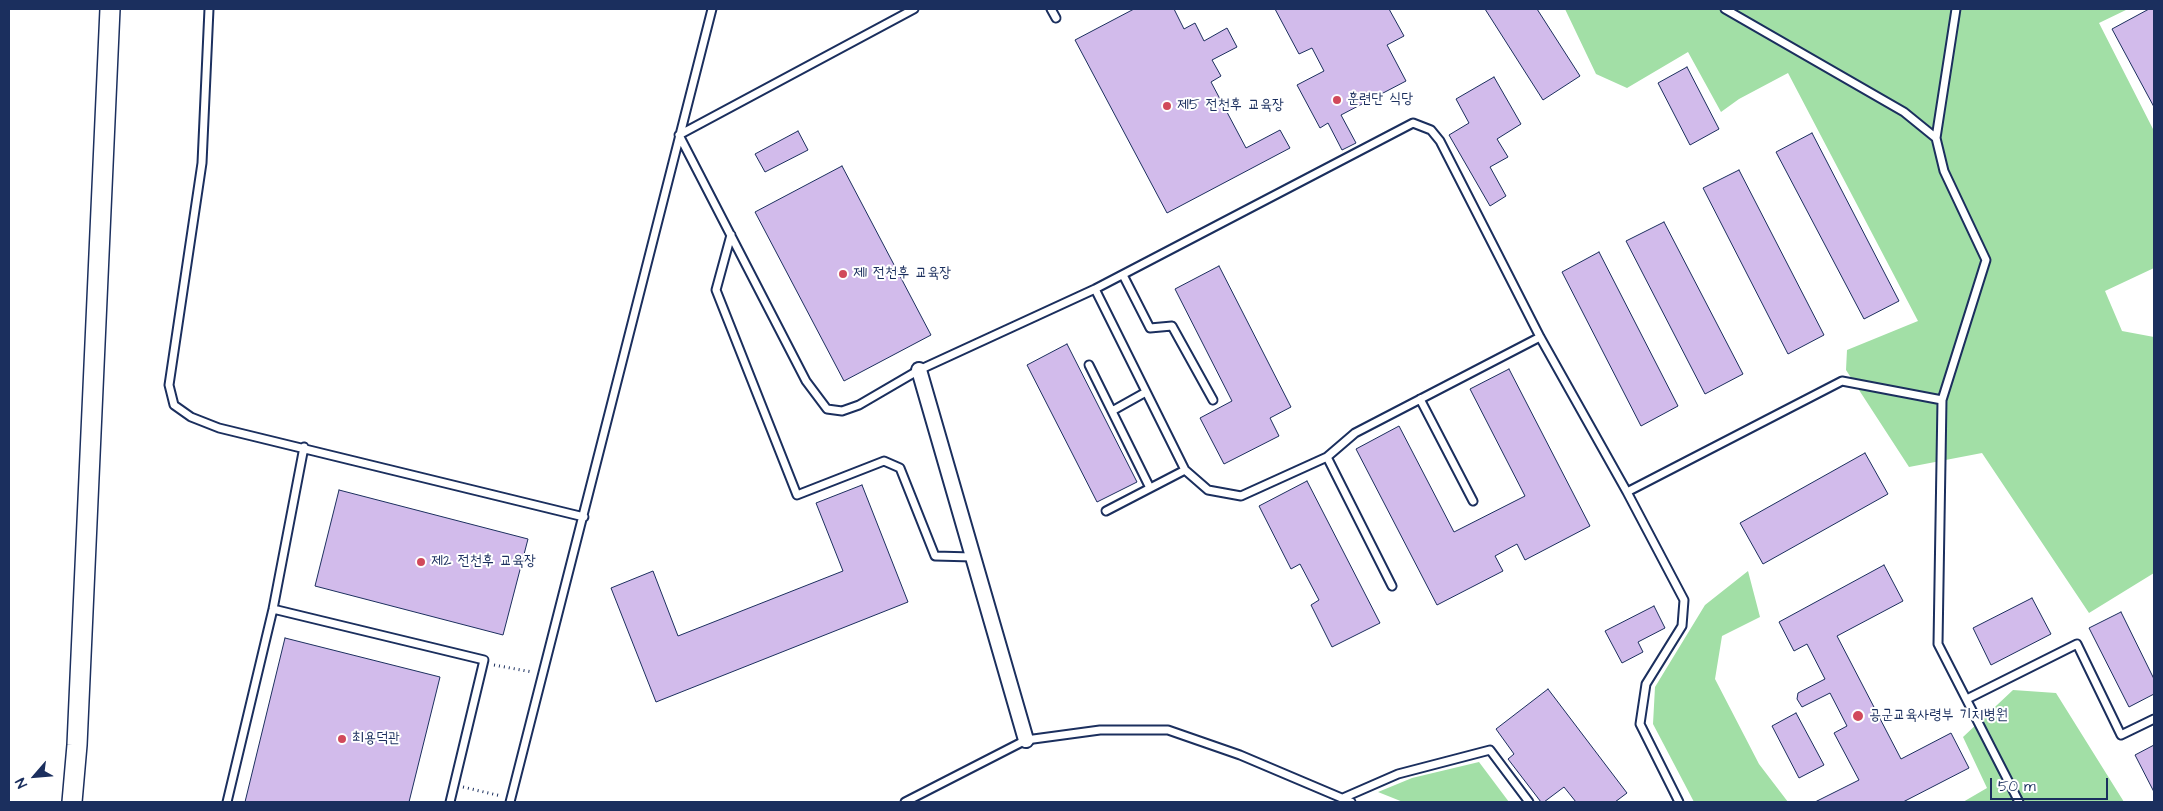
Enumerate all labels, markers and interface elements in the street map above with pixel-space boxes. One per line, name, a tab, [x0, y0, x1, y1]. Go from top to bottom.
place label: 훈련단 식당	[1347, 91, 1413, 109]
marker: 훈련단 식당	[1331, 94, 1343, 106]
place label: 제5 전천후 교육장	[1177, 97, 1284, 115]
marker: 제5 전천후 교육장	[1161, 100, 1173, 112]
place label: 제1 전천후 교육장	[853, 265, 951, 283]
marker: 제1 전천후 교육장	[837, 268, 849, 280]
place label: 제2 전천후 교육장	[431, 553, 536, 571]
marker: 제2 전천후 교육장	[415, 556, 427, 568]
place label: 공군교육사령부 기지병원	[1869, 707, 2008, 725]
marker: 공군교육사령부 기지병원	[1851, 709, 1865, 723]
place label: 최용덕관	[352, 730, 400, 748]
marker: 최용덕관	[336, 733, 348, 745]
north arrow	[10, 751, 60, 801]
scale bar	[1993, 768, 2110, 800]
text: N	[11, 774, 33, 791]
text: 50 m	[1998, 776, 2036, 797]

